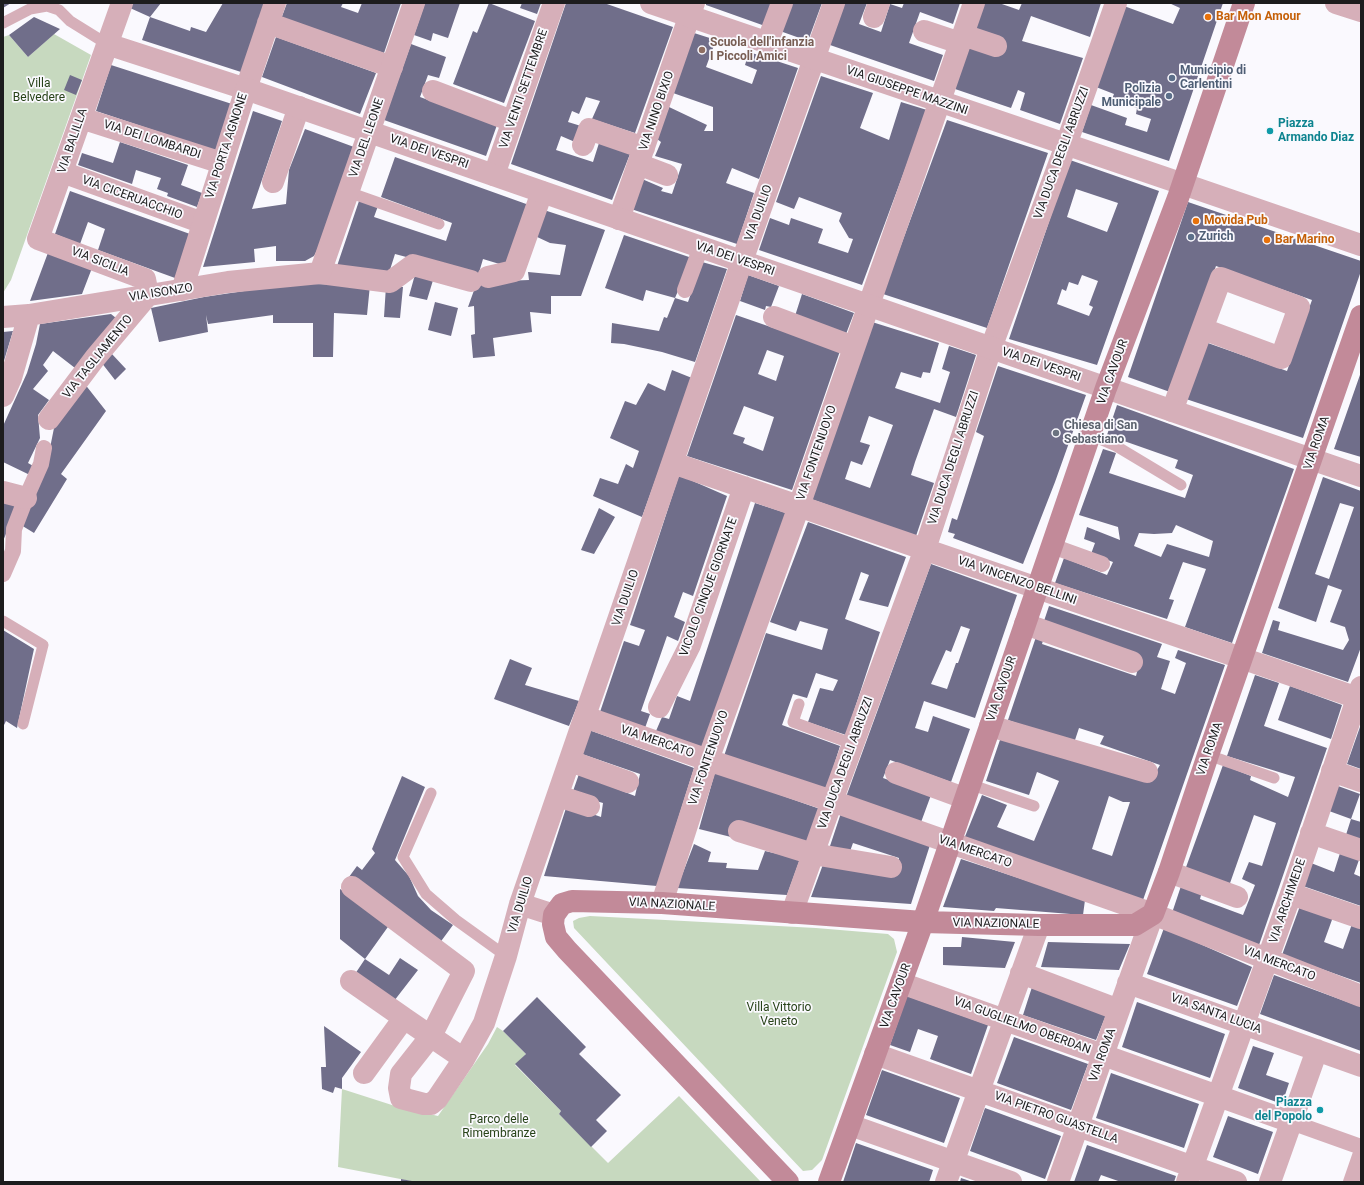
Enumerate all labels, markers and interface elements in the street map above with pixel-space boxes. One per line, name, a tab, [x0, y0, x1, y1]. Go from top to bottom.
place label: Bar Mon Amour	[1216, 10, 1301, 24]
marker: Bar Mon Amour	[1203, 12, 1213, 22]
street label: VIA VENTI SETTEMBRE	[497, 27, 551, 151]
place label: Scuola dell'infanzia I Piccoli Amici	[710, 36, 814, 64]
marker: Scuola dell'infanzia I Piccoli Amici	[697, 45, 707, 55]
street label: VIA GIUSEPPE MAZZINI	[844, 63, 970, 119]
place label: Municipio di Carlentini	[1180, 64, 1246, 92]
street label: VIA NINO BIXIO	[637, 69, 677, 153]
marker: Municipio di Carlentini	[1167, 73, 1177, 83]
park label: Villa Belvedere	[13, 77, 65, 105]
place label: Polizia Municipale	[1102, 82, 1161, 110]
street label: VIA DUCA DEGLI ABRUZZI	[1031, 85, 1093, 221]
street label: VIA PORTA AGNONE	[203, 91, 251, 201]
marker: Polizia Municipale	[1164, 91, 1174, 101]
street label: VIA DEL LEONE	[347, 96, 387, 180]
street label: VIA BALILLA	[55, 107, 91, 175]
street label: VIA DEI LOMBARDI	[102, 117, 202, 163]
place label: Piazza Armando Diaz	[1278, 117, 1354, 145]
marker: Piazza Armando Diaz	[1265, 126, 1275, 136]
street label: VIA DEI VESPRI	[388, 132, 470, 172]
street label: VIA CICERUACCHIO	[80, 173, 184, 223]
street label: VIA DUILIO	[742, 183, 776, 243]
place label: Movida Pub	[1204, 214, 1268, 228]
marker: Movida Pub	[1191, 216, 1201, 226]
place label: Zurich	[1199, 230, 1233, 244]
marker: Zurich	[1186, 232, 1196, 242]
place label: Bar Marino	[1275, 233, 1334, 247]
marker: Bar Marino	[1262, 235, 1272, 245]
street label: VIA DEI VESPRI	[694, 239, 776, 279]
street label: VIA SICILIA	[69, 244, 131, 280]
street label: VIA ISONZO	[128, 281, 194, 305]
street label: VIA TAGLIAMENTO	[60, 312, 136, 402]
street label: VIA CAVOUR	[1095, 338, 1131, 406]
street label: VIA DEI VESPRI	[1000, 345, 1082, 385]
street label: VIA DUCA DEGLI ABRUZZI	[926, 389, 982, 527]
street label: VIA FONTENUOVO	[794, 404, 840, 502]
street label: VIA ROMA	[1301, 414, 1333, 472]
place label: Chiesa di San Sebastiano	[1064, 419, 1137, 447]
marker: Chiesa di San Sebastiano	[1051, 428, 1061, 438]
street label: VICOLO CINQUE GIORNATE	[677, 516, 741, 658]
street label: VIA VINCENZO BELLINI	[956, 554, 1078, 608]
street label: VIA DUILIO	[610, 568, 642, 628]
street label: VIA CAVOUR	[984, 655, 1020, 723]
street label: VIA DUCA DEGLI ABRUZZI	[815, 695, 877, 831]
street label: VIA FONTENUOVO	[686, 709, 732, 807]
street label: VIA ROMA	[1194, 720, 1226, 778]
street label: VIA MERCATO	[618, 723, 696, 761]
street label: VIA MERCATO	[936, 833, 1014, 871]
street label: VIA ARCHIMEDE	[1267, 857, 1309, 945]
street label: VIA DUILIO	[506, 875, 536, 935]
street label: VIA NAZIONALE	[628, 896, 716, 914]
street label: VIA NAZIONALE	[952, 916, 1040, 932]
street label: VIA MERCATO	[1241, 944, 1317, 984]
street label: VIA CAVOUR	[878, 962, 914, 1030]
street label: VIA SANTA LUCIA	[1169, 991, 1263, 1037]
street label: VIA GUGLIELMO OBERDAN	[952, 994, 1092, 1058]
park label: Villa Vittorio Veneto	[747, 1001, 811, 1029]
street label: VIA ROMA	[1087, 1026, 1119, 1084]
street label: VIA PIETRO GUASTELLA	[992, 1089, 1120, 1147]
place label: Piazza del Popolo	[1255, 1096, 1312, 1124]
marker: Piazza del Popolo	[1315, 1105, 1325, 1115]
park label: Parco delle Rimembranze	[462, 1113, 536, 1141]

